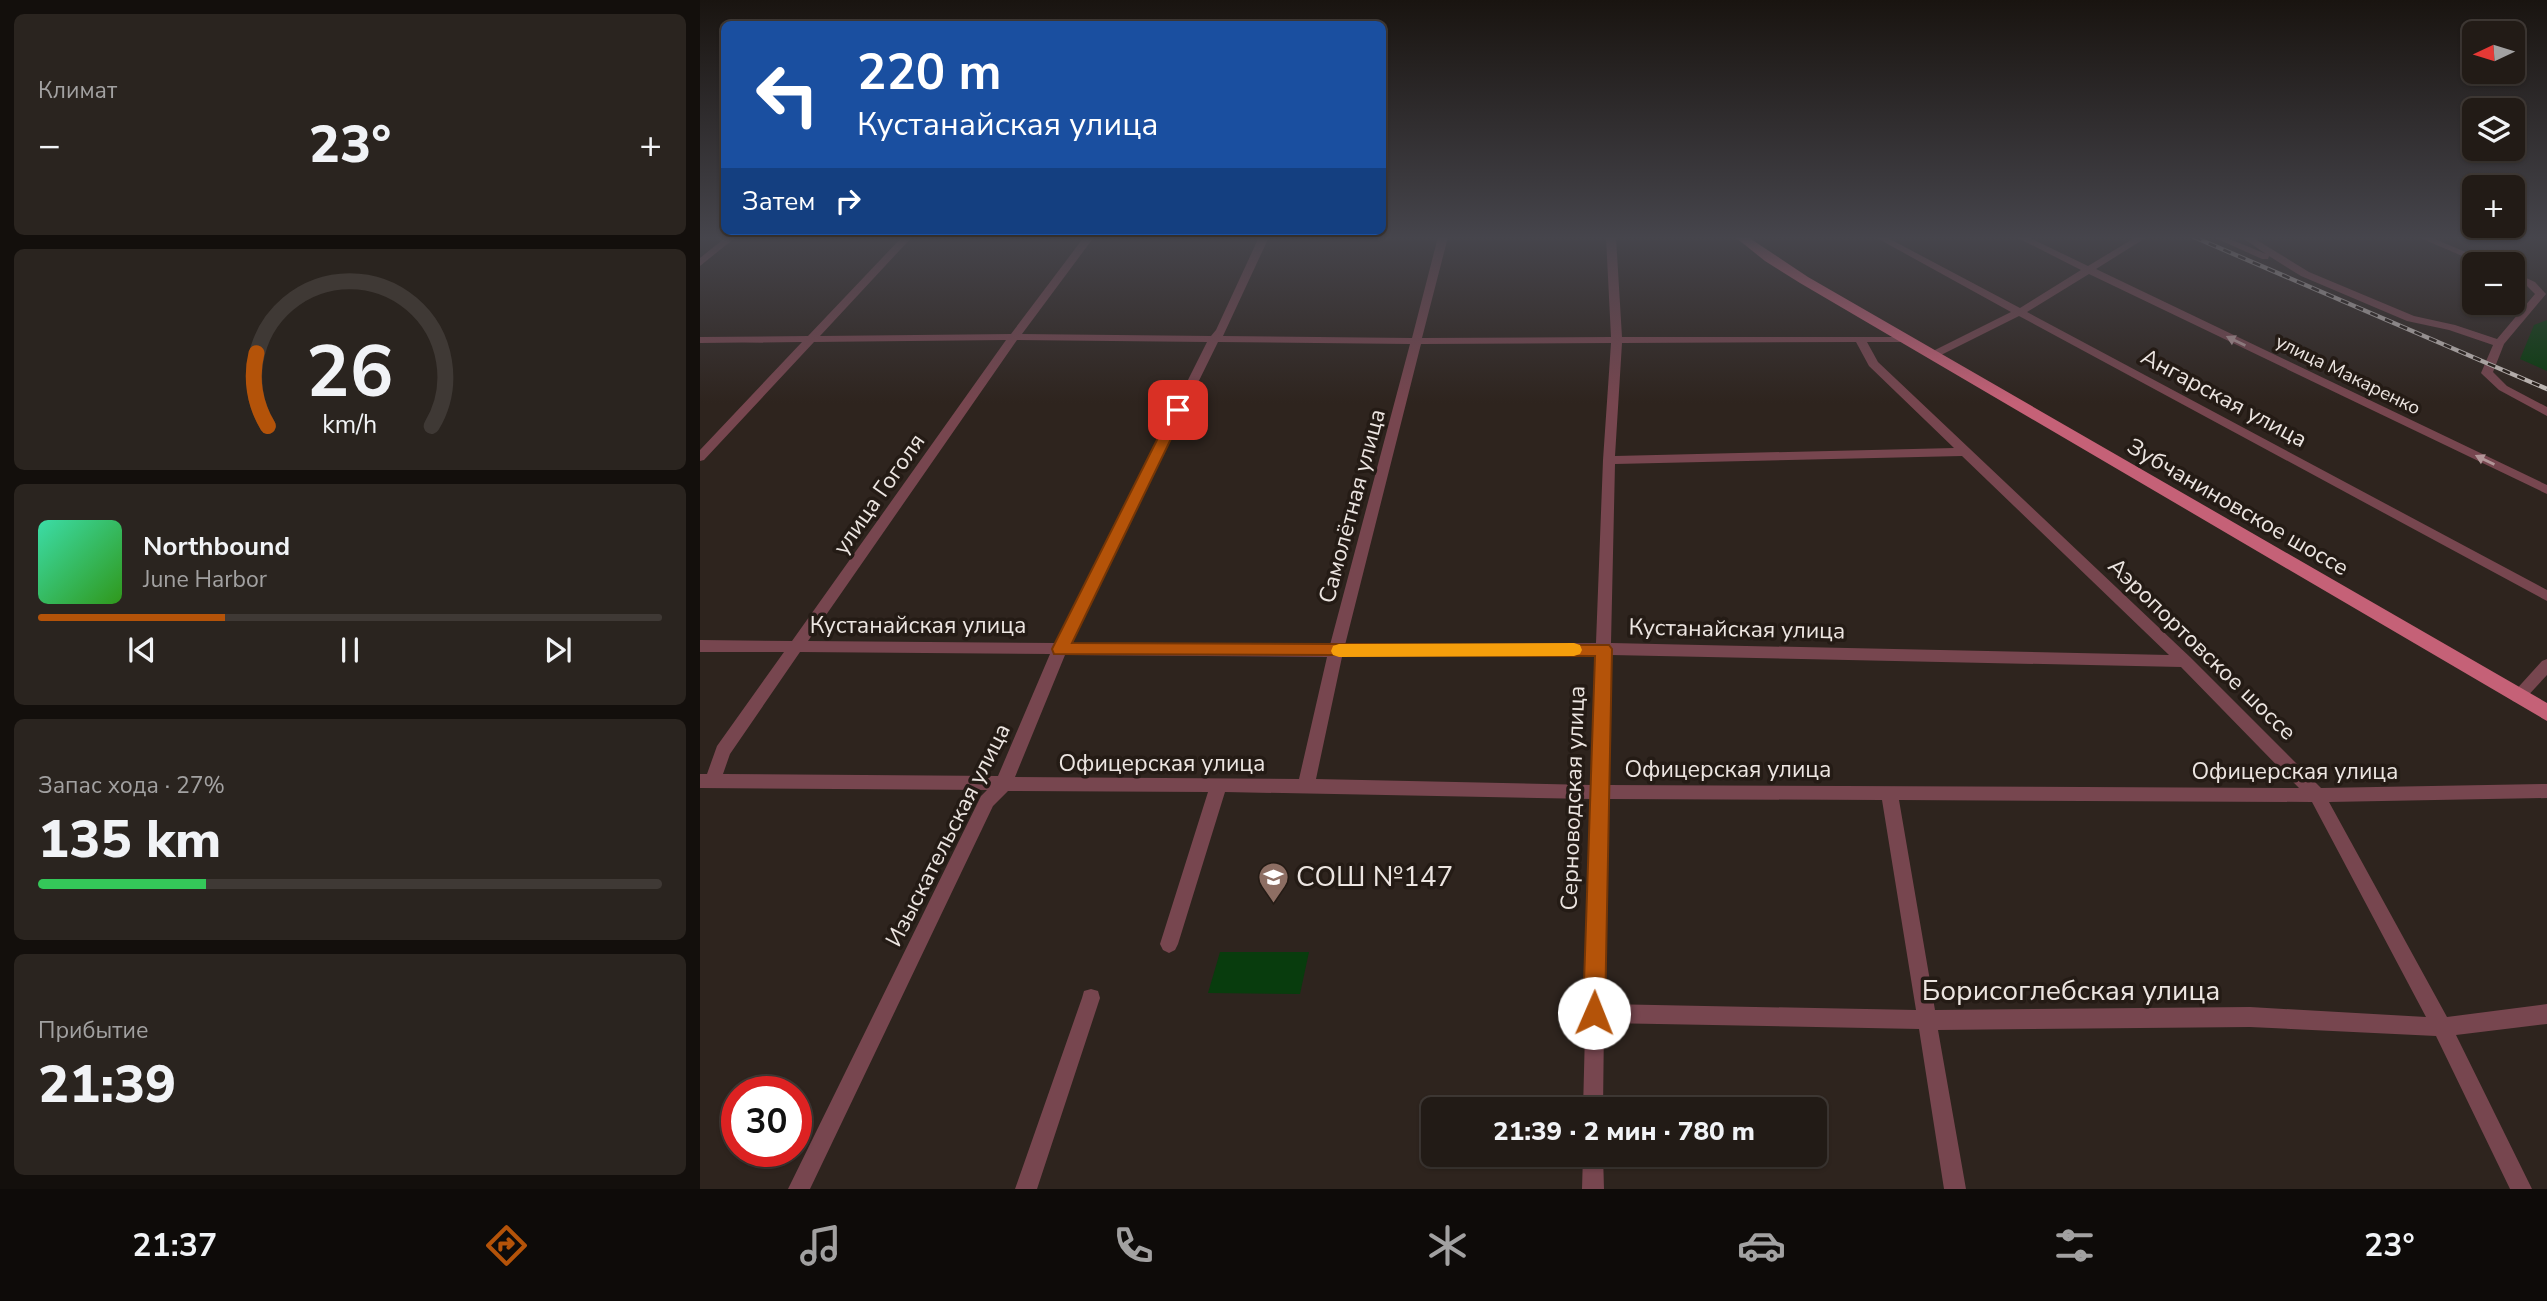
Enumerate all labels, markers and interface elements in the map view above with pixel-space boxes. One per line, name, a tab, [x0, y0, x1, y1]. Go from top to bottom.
north arrow	[2462, 21, 2525, 84]
map controls	[2462, 21, 2525, 315]
text: 220 m	[857, 39, 1001, 106]
icon: left	[742, 49, 833, 140]
text: Климат	[38, 75, 117, 106]
button: layers	[2462, 98, 2525, 161]
text: Кустанайская улица	[857, 103, 1159, 146]
text: 23°	[309, 109, 391, 180]
text: −	[38, 120, 61, 171]
text: +	[639, 120, 662, 171]
button: +	[2462, 175, 2525, 238]
icon: right	[829, 182, 867, 220]
text: Затем	[742, 184, 815, 219]
button: −	[2462, 252, 2525, 315]
text: 26	[306, 322, 394, 422]
street label: улица Макаренко	[2271, 329, 2425, 421]
one-way arrow	[2226, 335, 2246, 347]
street label: Ангарская улица	[2135, 341, 2313, 455]
pin	[1148, 380, 1208, 440]
icon: arrive	[1159, 391, 1197, 429]
street label: Самолётная улица	[1311, 405, 1393, 607]
text: km/h	[322, 407, 378, 441]
street label: улица Гоголя	[826, 427, 932, 561]
street label: Зубчаниновское шоссе	[2122, 431, 2354, 583]
one-way arrow	[2475, 455, 2495, 466]
text: Northbound	[143, 529, 290, 564]
street label: Аэропортовское шоссе	[2101, 551, 2303, 747]
text: June Harbor	[143, 564, 267, 595]
street label: Кустанайская улица	[810, 610, 1026, 641]
street label: Кустанайская улица	[1628, 612, 1846, 646]
icon: previous	[123, 631, 161, 669]
icon: pause	[331, 631, 369, 669]
icon: next	[539, 631, 577, 669]
street label: Серноводская улица	[1554, 685, 1592, 911]
street label: Изыскательская улица	[878, 718, 1018, 952]
street label: Офицерская улица	[1058, 748, 1266, 779]
street label: Офицерская улица	[1624, 754, 1832, 785]
street label: Офицерская улица	[2191, 756, 2399, 787]
text: Запас хода · 27%	[38, 770, 225, 801]
text: 135 km	[38, 804, 221, 875]
place label: СОШ №147	[1296, 858, 1453, 896]
school or university icon: СОШ №147	[1256, 860, 1290, 904]
street label: Борисоглебская улица	[1922, 972, 2220, 1010]
position arrow	[1557, 976, 1631, 1050]
text: Прибытие	[38, 1015, 148, 1046]
text: 21:39	[38, 1049, 176, 1120]
speed limit sign: 30	[721, 1076, 812, 1167]
text: 21:39 · 2 мин · 780 m	[1493, 1114, 1755, 1149]
icon: directions	[482, 1221, 531, 1270]
icon: music	[796, 1221, 845, 1270]
icon: phone	[1109, 1221, 1158, 1270]
icon: climate	[1423, 1221, 1472, 1270]
icon: car	[1737, 1221, 1786, 1270]
icon: filters	[2050, 1221, 2099, 1270]
text: 21:37	[132, 1224, 217, 1267]
text: 23°	[2364, 1224, 2415, 1267]

